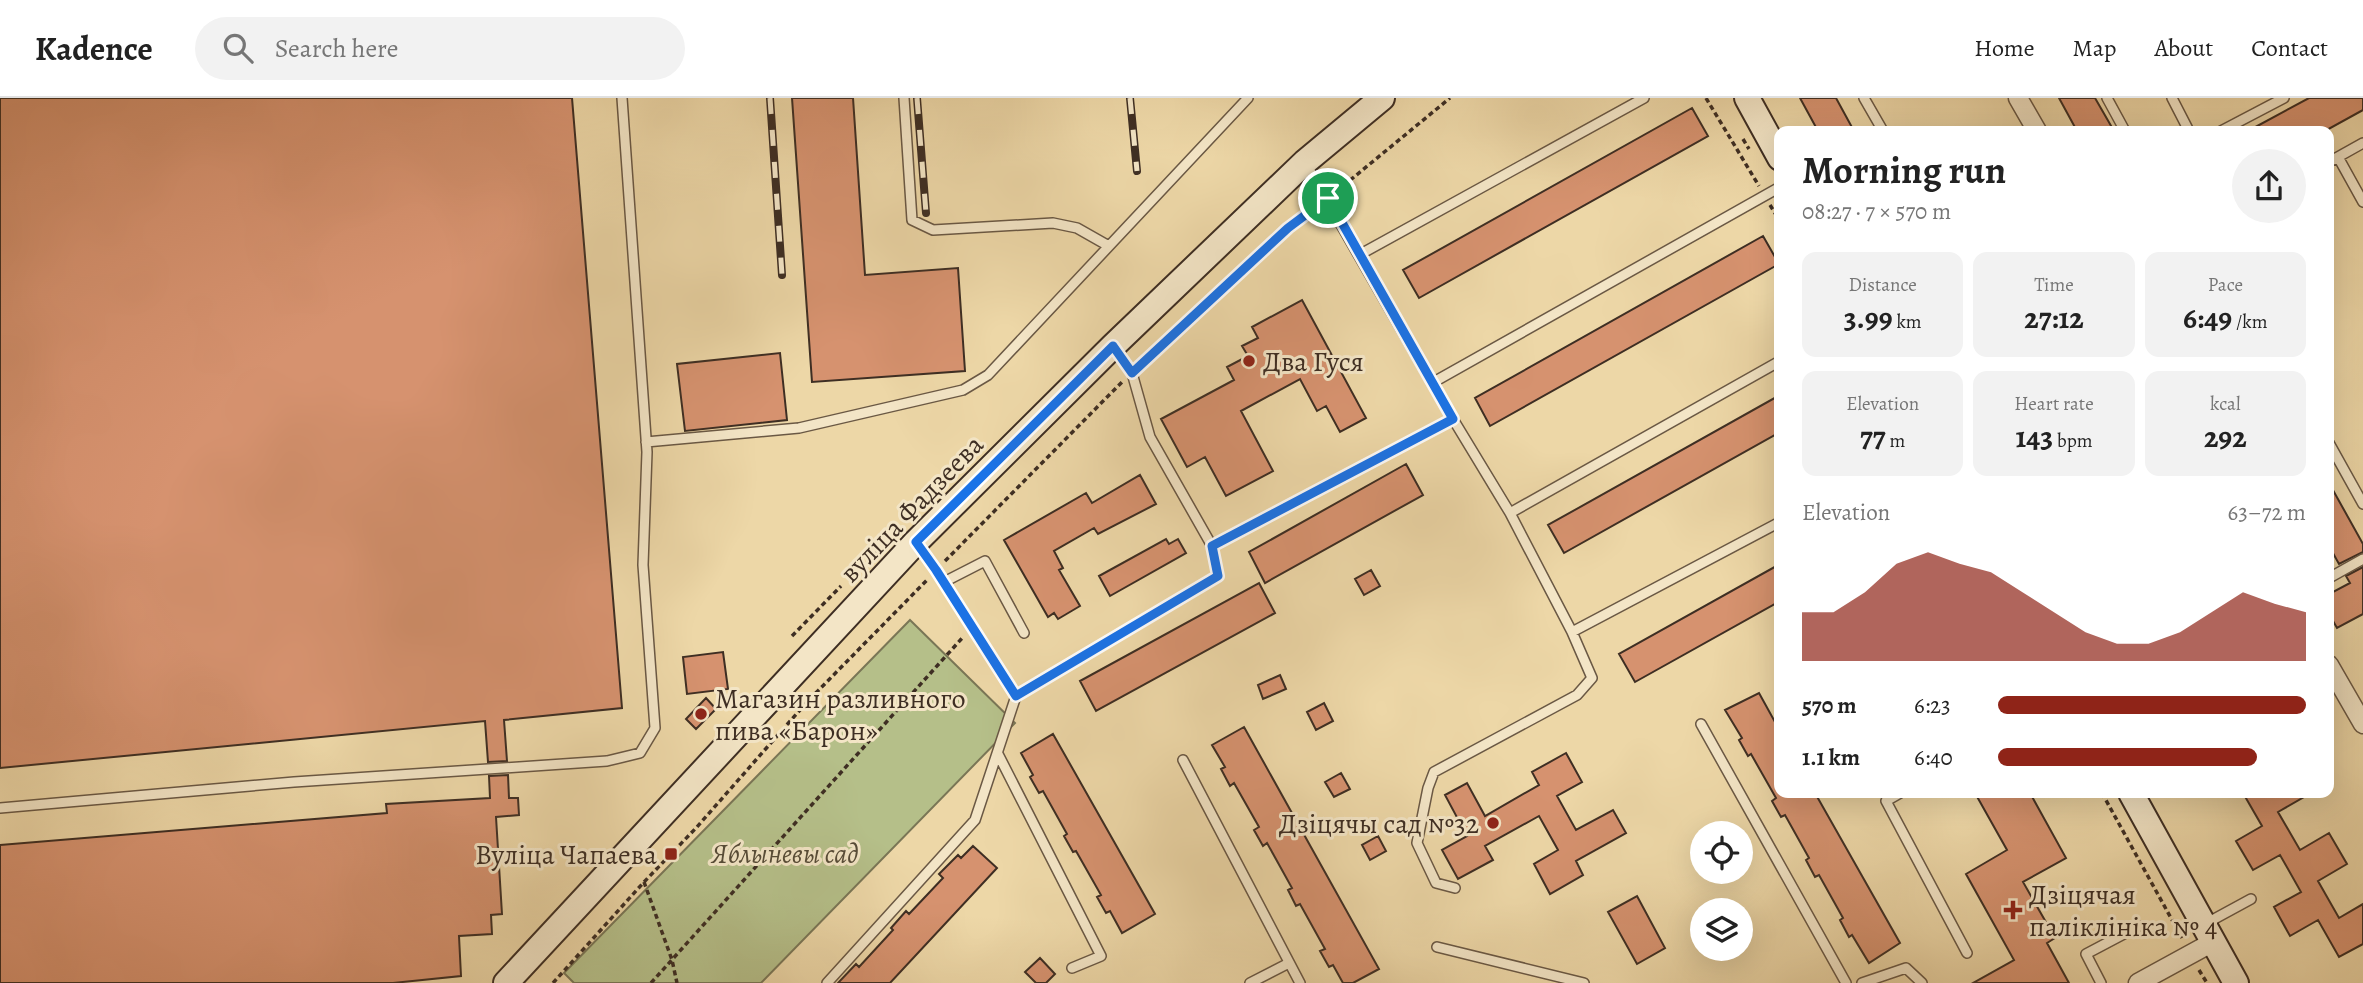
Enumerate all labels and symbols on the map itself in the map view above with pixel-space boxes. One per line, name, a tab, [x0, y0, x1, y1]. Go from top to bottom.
pin	[1298, 168, 1358, 228]
place label: Два Гуся	[1263, 343, 1364, 381]
marker: Два Гуся	[1241, 353, 1257, 369]
street label: вуліца Фадзеева	[831, 426, 992, 591]
place label: Магазин разливного пива «Барон»	[715, 680, 966, 750]
marker: Магазин разливного пива «Барон»	[693, 706, 709, 722]
place label: Дзіцячы сад №32	[1279, 805, 1479, 843]
marker: Дзіцячы сад №32	[1485, 815, 1501, 831]
park label: Яблыневы сад	[710, 835, 859, 873]
place label: Вуліца Чапаева	[475, 836, 657, 874]
marker: Вуліца Чапаева	[663, 846, 679, 862]
place label: Дзіцячая паліклініка № 4	[2029, 876, 2217, 946]
marker: Дзіцячая паліклініка № 4	[2003, 900, 2023, 920]

